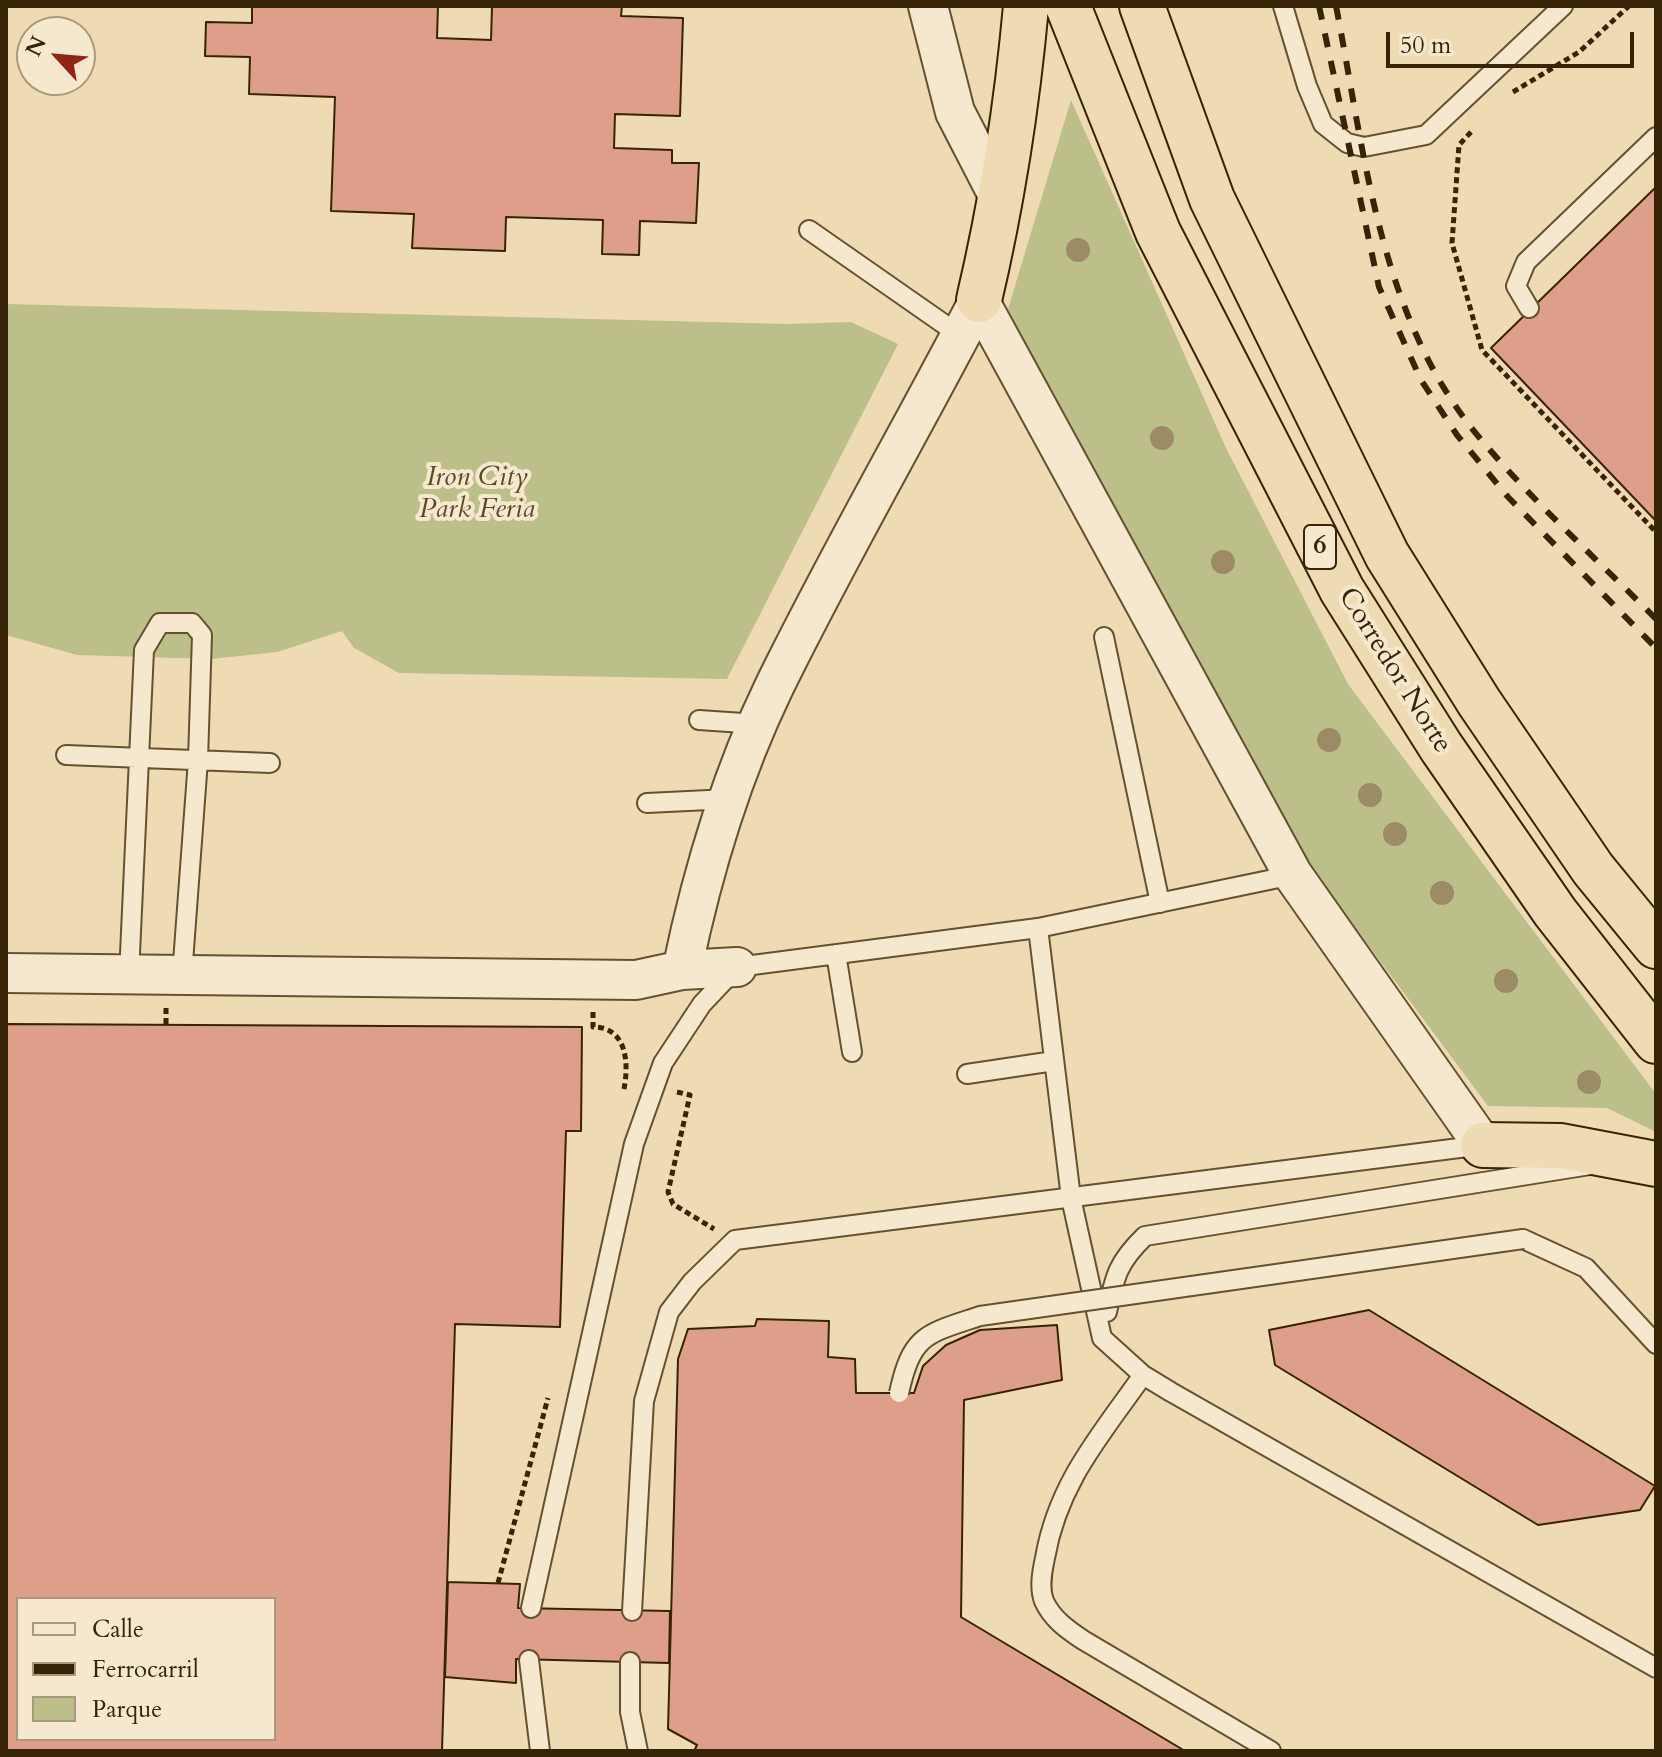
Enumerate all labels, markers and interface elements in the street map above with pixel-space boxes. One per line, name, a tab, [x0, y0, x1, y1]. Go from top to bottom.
north arrow	[16, 16, 96, 96]
scale bar	[1390, 16, 1638, 66]
text: 50 m	[1400, 29, 1451, 62]
text: N	[19, 31, 54, 62]
park label: Iron City Park Feria	[419, 462, 535, 528]
road number: 6	[1304, 525, 1336, 569]
street label: Corredor Norte	[1330, 582, 1458, 760]
legend	[16, 1597, 276, 1741]
text: Calle	[92, 1613, 144, 1646]
text: Ferrocarril	[92, 1653, 199, 1686]
text: Parque	[92, 1693, 162, 1726]

